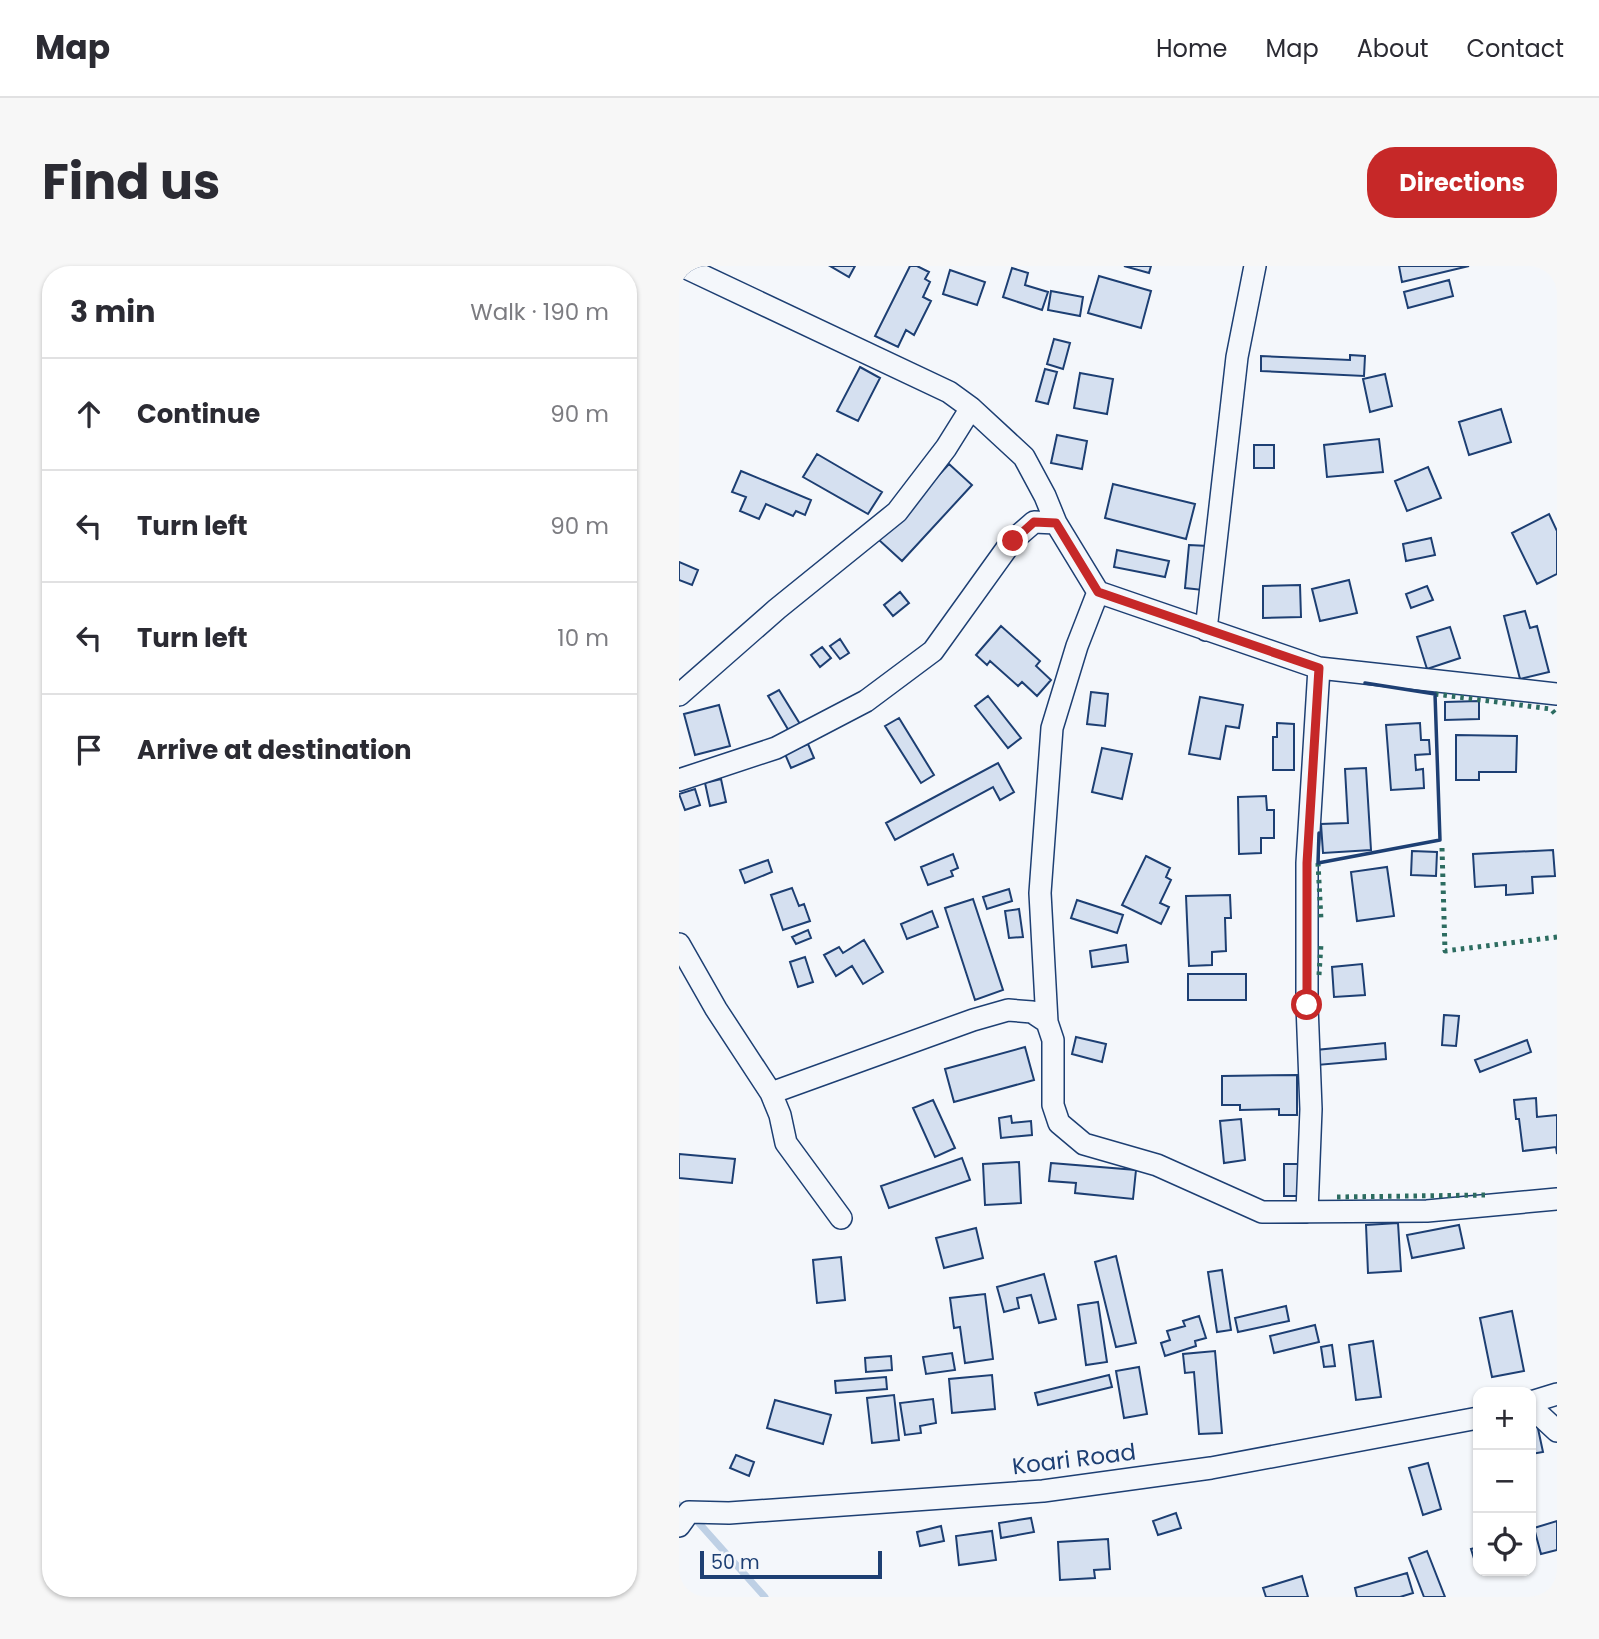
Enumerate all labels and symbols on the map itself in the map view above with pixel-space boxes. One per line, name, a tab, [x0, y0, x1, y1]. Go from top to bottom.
route end	[997, 525, 1028, 556]
route start	[1291, 989, 1322, 1020]
street label: Koari Road	[1010, 1436, 1138, 1482]
scale bar	[700, 1548, 882, 1580]

